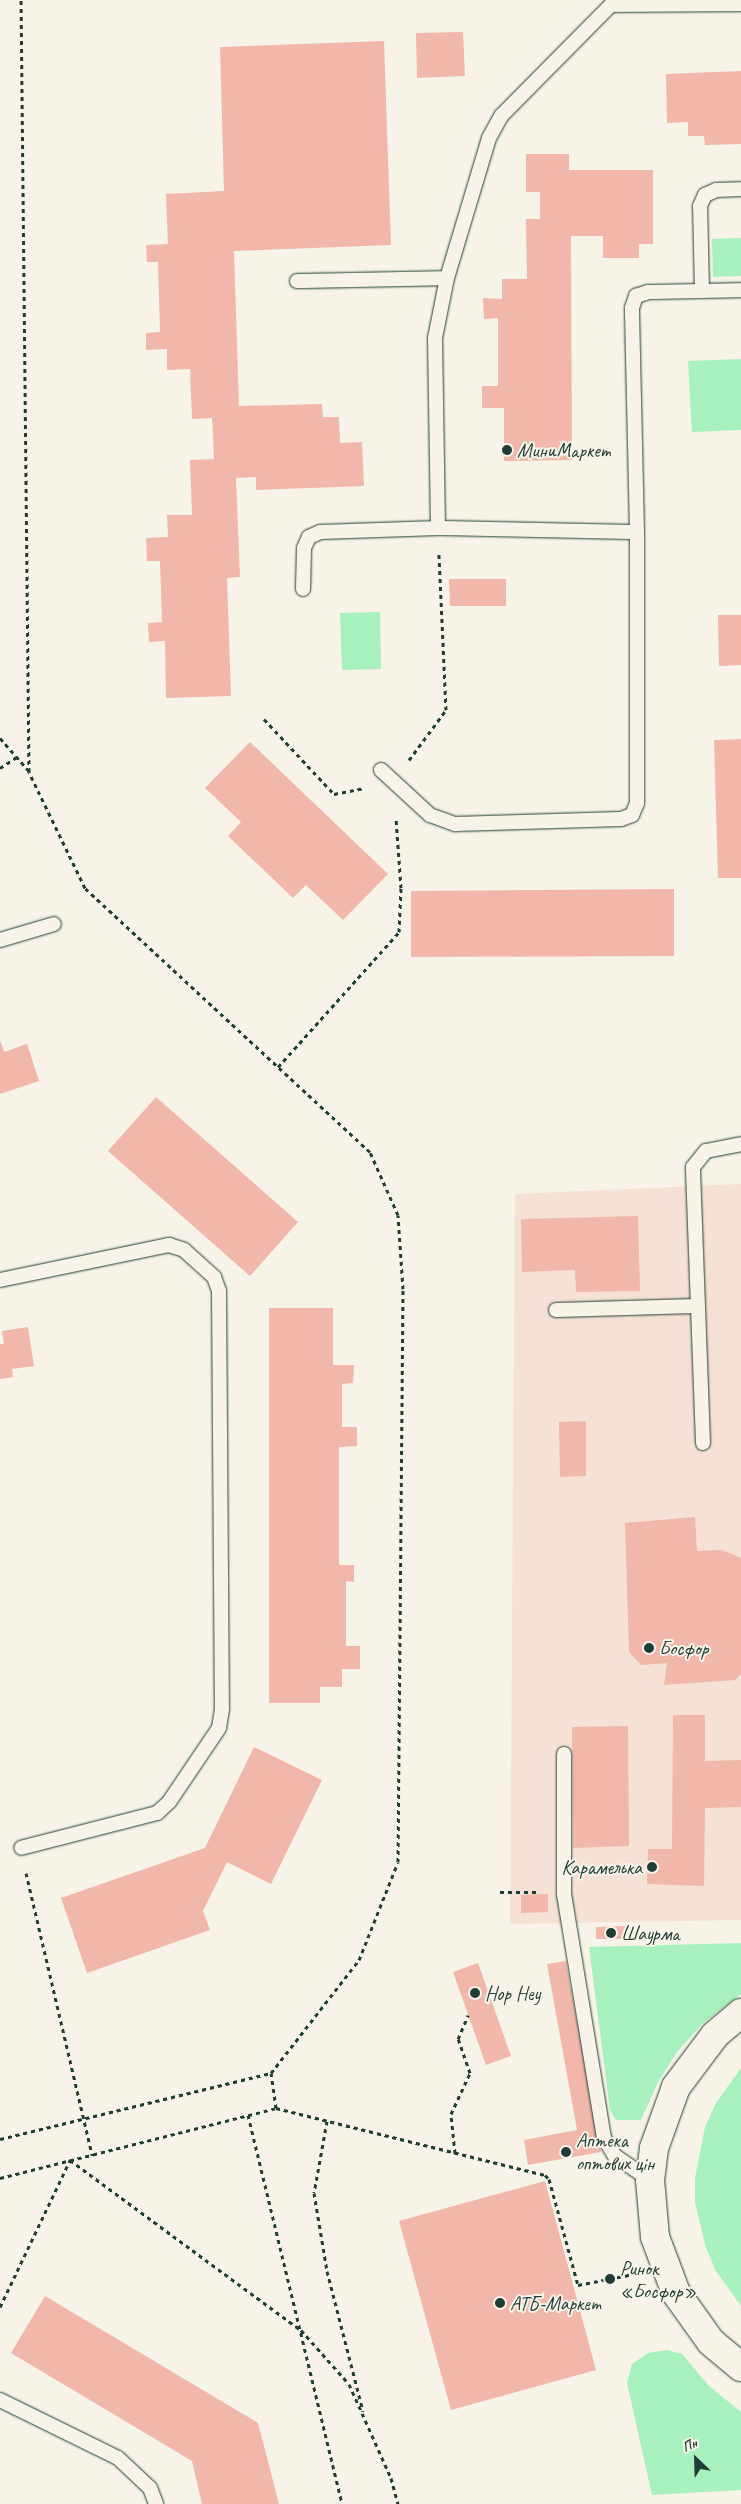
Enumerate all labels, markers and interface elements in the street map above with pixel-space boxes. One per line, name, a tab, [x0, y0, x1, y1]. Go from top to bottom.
place label: МиниМаркет	[517, 438, 610, 462]
marker: МиниМаркет	[501, 444, 513, 456]
place label: Босфор	[659, 1636, 708, 1660]
marker: Босфор	[643, 1642, 655, 1654]
place label: Карамелька	[561, 1855, 642, 1879]
marker: Карамелька	[646, 1861, 658, 1873]
place label: Шаурма	[621, 1921, 680, 1945]
marker: Шаурма	[605, 1927, 617, 1939]
place label: Hop Hey	[485, 1981, 540, 2005]
marker: Hop Hey	[469, 1987, 481, 1999]
place label: Аптека оптових цін	[576, 2128, 655, 2175]
marker: Аптека оптових цін	[560, 2146, 572, 2158]
place label: Ринок «Босфор»	[620, 2256, 696, 2303]
marker: Ринок «Босфор»	[604, 2273, 616, 2285]
place label: АТБ-Маркет	[510, 2291, 601, 2315]
marker: АТБ-Маркет	[494, 2297, 506, 2309]
north arrow	[671, 2434, 721, 2484]
text: Пн	[680, 2434, 700, 2456]

